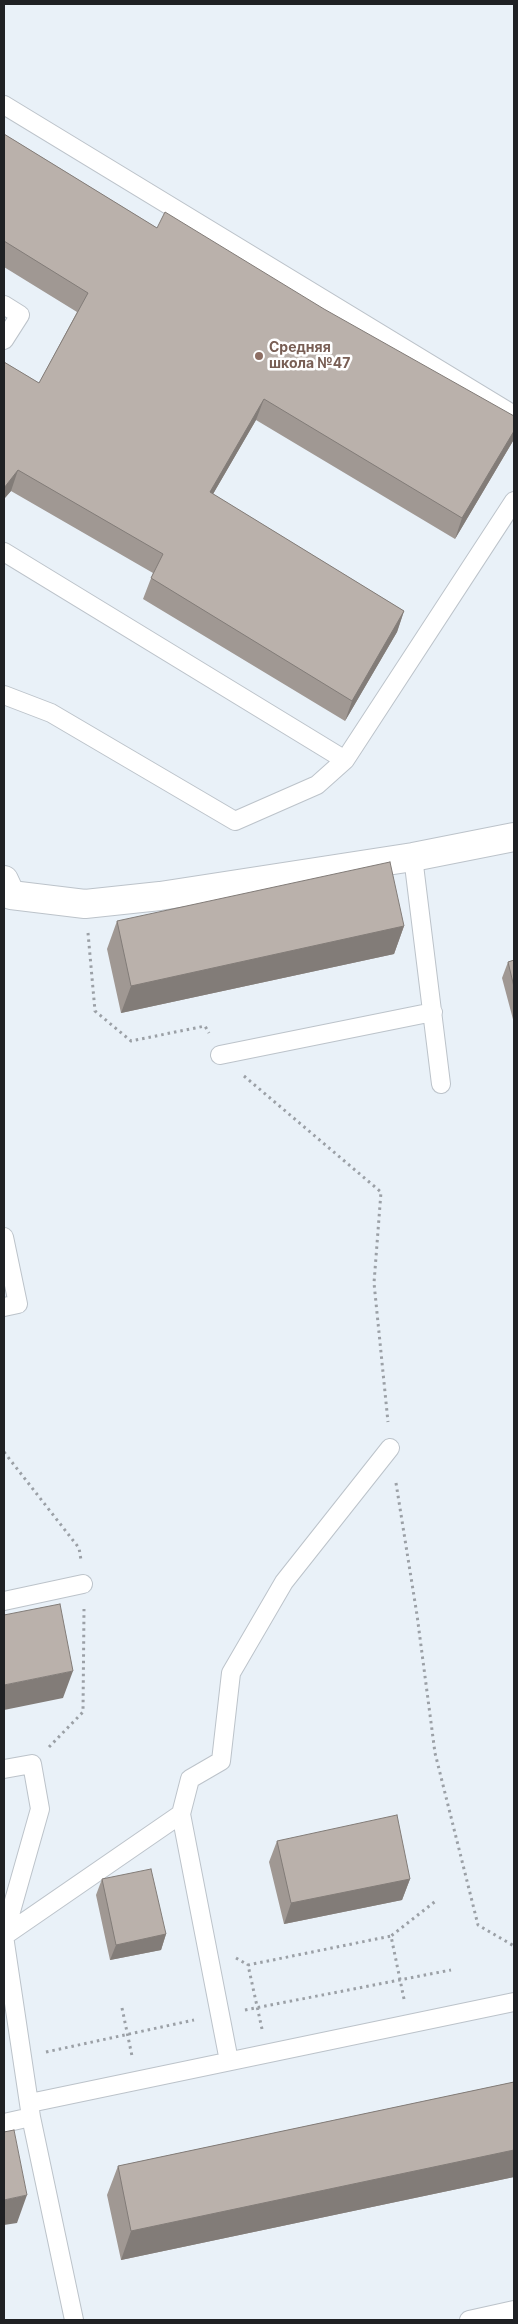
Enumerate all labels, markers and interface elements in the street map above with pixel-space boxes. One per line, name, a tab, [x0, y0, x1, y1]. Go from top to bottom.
place label: Средняя школа №47	[269, 340, 350, 372]
marker: Средняя школа №47	[253, 350, 265, 362]

